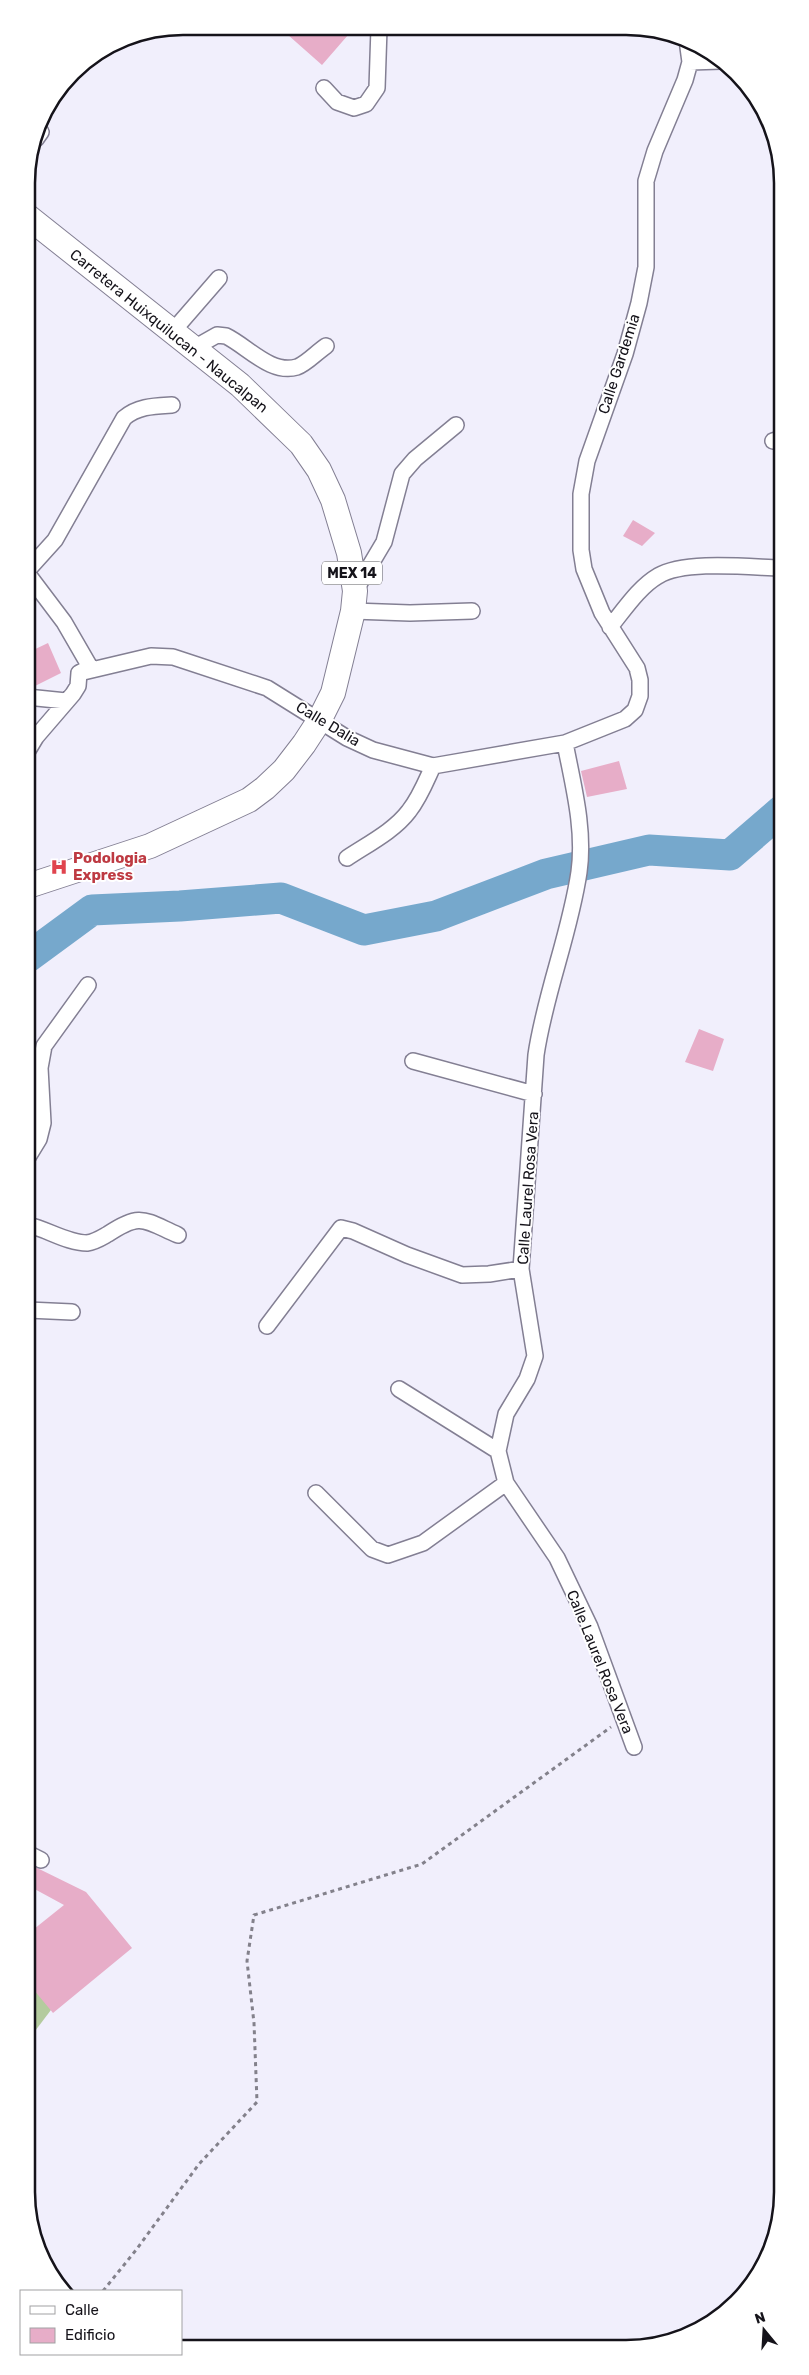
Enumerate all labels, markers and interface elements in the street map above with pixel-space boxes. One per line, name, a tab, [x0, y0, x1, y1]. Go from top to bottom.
street label: Carretera Huixquilucan - Naucalpan	[66, 245, 272, 417]
street label: Calle Gardemia	[594, 312, 644, 416]
road number: MEX 14	[322, 562, 382, 584]
street label: Calle Dalia	[293, 698, 363, 750]
place label: Podologia Express	[73, 849, 147, 884]
hospital icon: Podologia Express	[49, 857, 69, 877]
street label: Calle Laurel Rosa Vera	[514, 1111, 542, 1265]
street label: Calle Laurel Rosa Vera	[563, 1587, 637, 1737]
legend	[20, 2290, 182, 2355]
text: Calle	[65, 2301, 99, 2319]
north arrow	[739, 2305, 789, 2355]
text: N	[753, 2308, 768, 2328]
text: Edificio	[65, 2326, 115, 2344]

